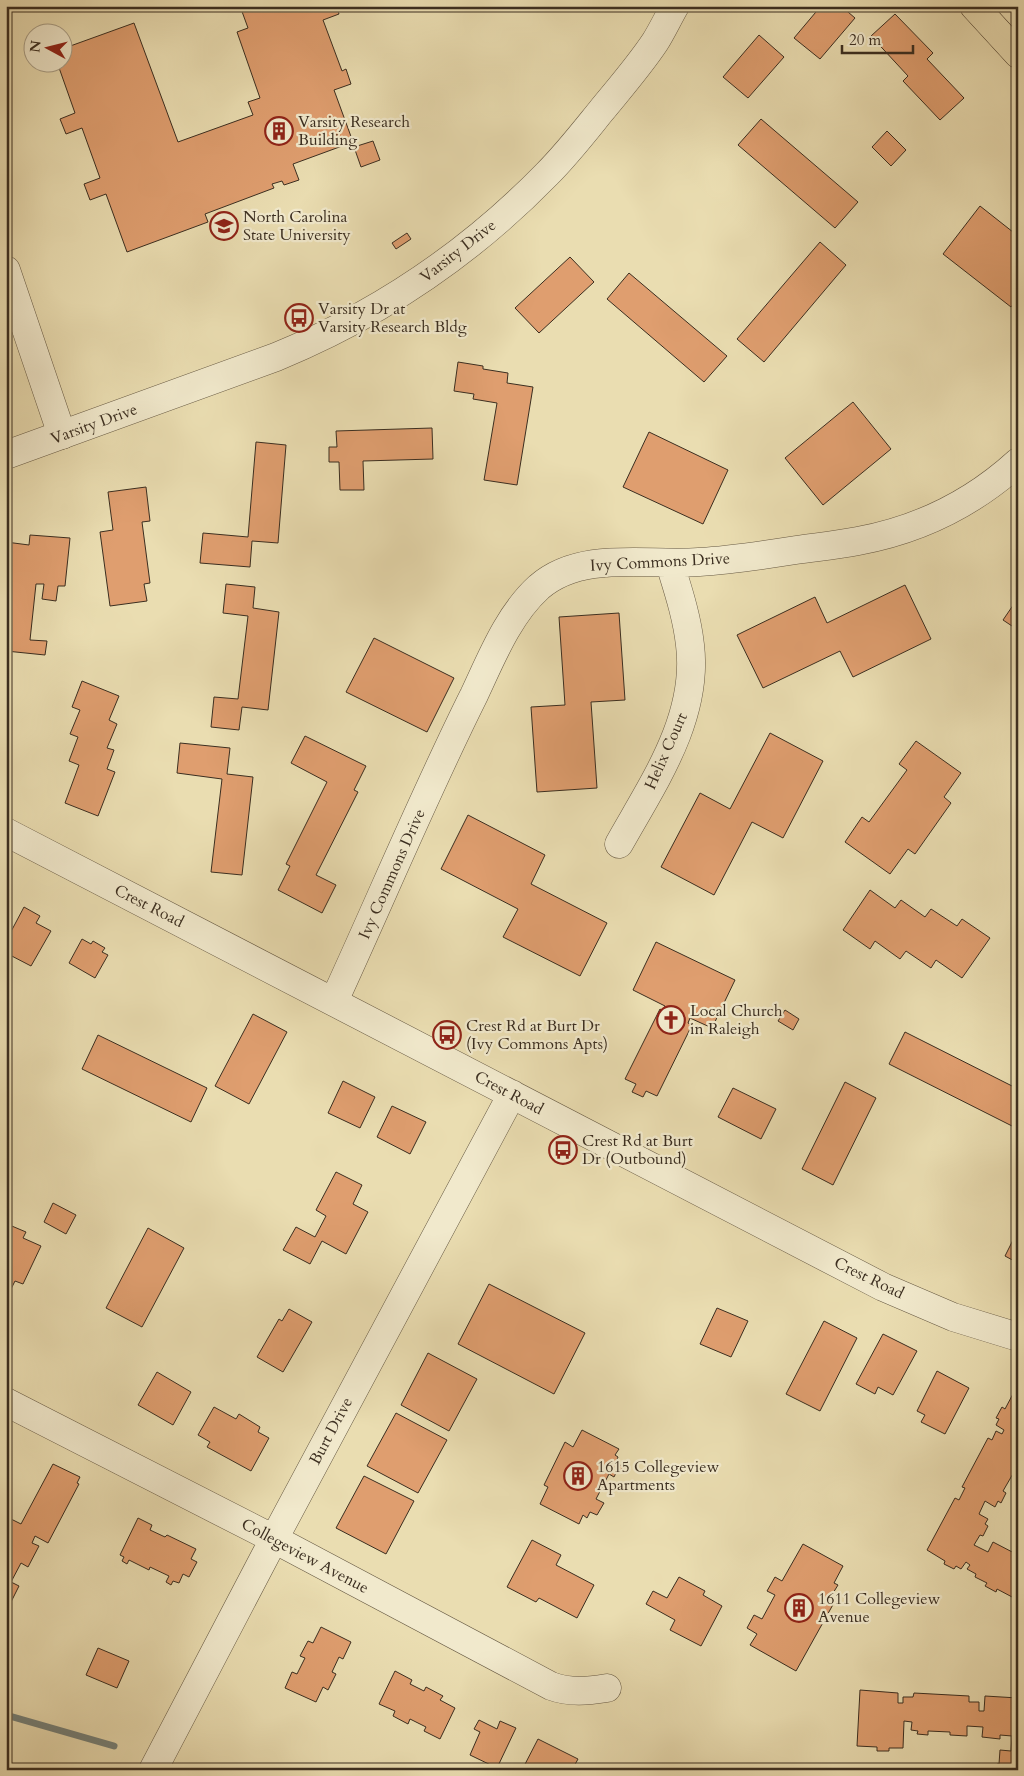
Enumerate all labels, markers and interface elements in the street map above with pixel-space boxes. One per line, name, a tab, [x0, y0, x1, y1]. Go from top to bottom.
north arrow	[22, 22, 72, 72]
scale bar	[842, 22, 913, 54]
text: 20 m	[849, 30, 881, 50]
text: N	[25, 39, 46, 54]
place label: Varsity Research Building	[298, 111, 410, 151]
building icon: Varsity Research Building	[264, 116, 294, 146]
place label: North Carolina State University	[243, 206, 351, 246]
school or university icon: North Carolina State University	[209, 211, 239, 241]
street label: Varsity Drive	[415, 214, 501, 288]
place label: Varsity Dr at Varsity Research Bldg	[318, 298, 467, 338]
bus stop icon: Varsity Dr at Varsity Research Bldg	[284, 303, 314, 333]
street label: Varsity Drive	[48, 398, 140, 450]
street label: Ivy Commons Drive	[589, 547, 731, 577]
street label: Helix Court	[639, 709, 693, 793]
street label: Ivy Commons Drive	[353, 805, 431, 943]
street label: Crest Road	[111, 879, 188, 933]
place label: Local Church in Raleigh	[690, 1000, 783, 1040]
church icon: Local Church in Raleigh	[656, 1005, 686, 1035]
place label: Crest Rd at Burt Dr (Ivy Commons Apts)	[466, 1015, 608, 1055]
bus stop icon: Crest Rd at Burt Dr (Ivy Commons Apts)	[432, 1020, 462, 1050]
street label: Crest Road	[471, 1066, 548, 1121]
place label: Crest Rd at Burt Dr (Outbound)	[582, 1130, 693, 1170]
bus stop icon: Crest Rd at Burt Dr (Outbound)	[548, 1135, 578, 1165]
street label: Crest Road	[830, 1252, 908, 1305]
street label: Burt Drive	[304, 1393, 358, 1469]
place label: 1615 Collegeview Apartments	[597, 1456, 719, 1496]
building icon: 1615 Collegeview Apartments	[563, 1461, 593, 1491]
street label: Collegeview Avenue	[237, 1513, 373, 1599]
place label: 1611 Collegeview Avenue	[818, 1588, 940, 1628]
building icon: 1611 Collegeview Avenue	[784, 1593, 814, 1623]

